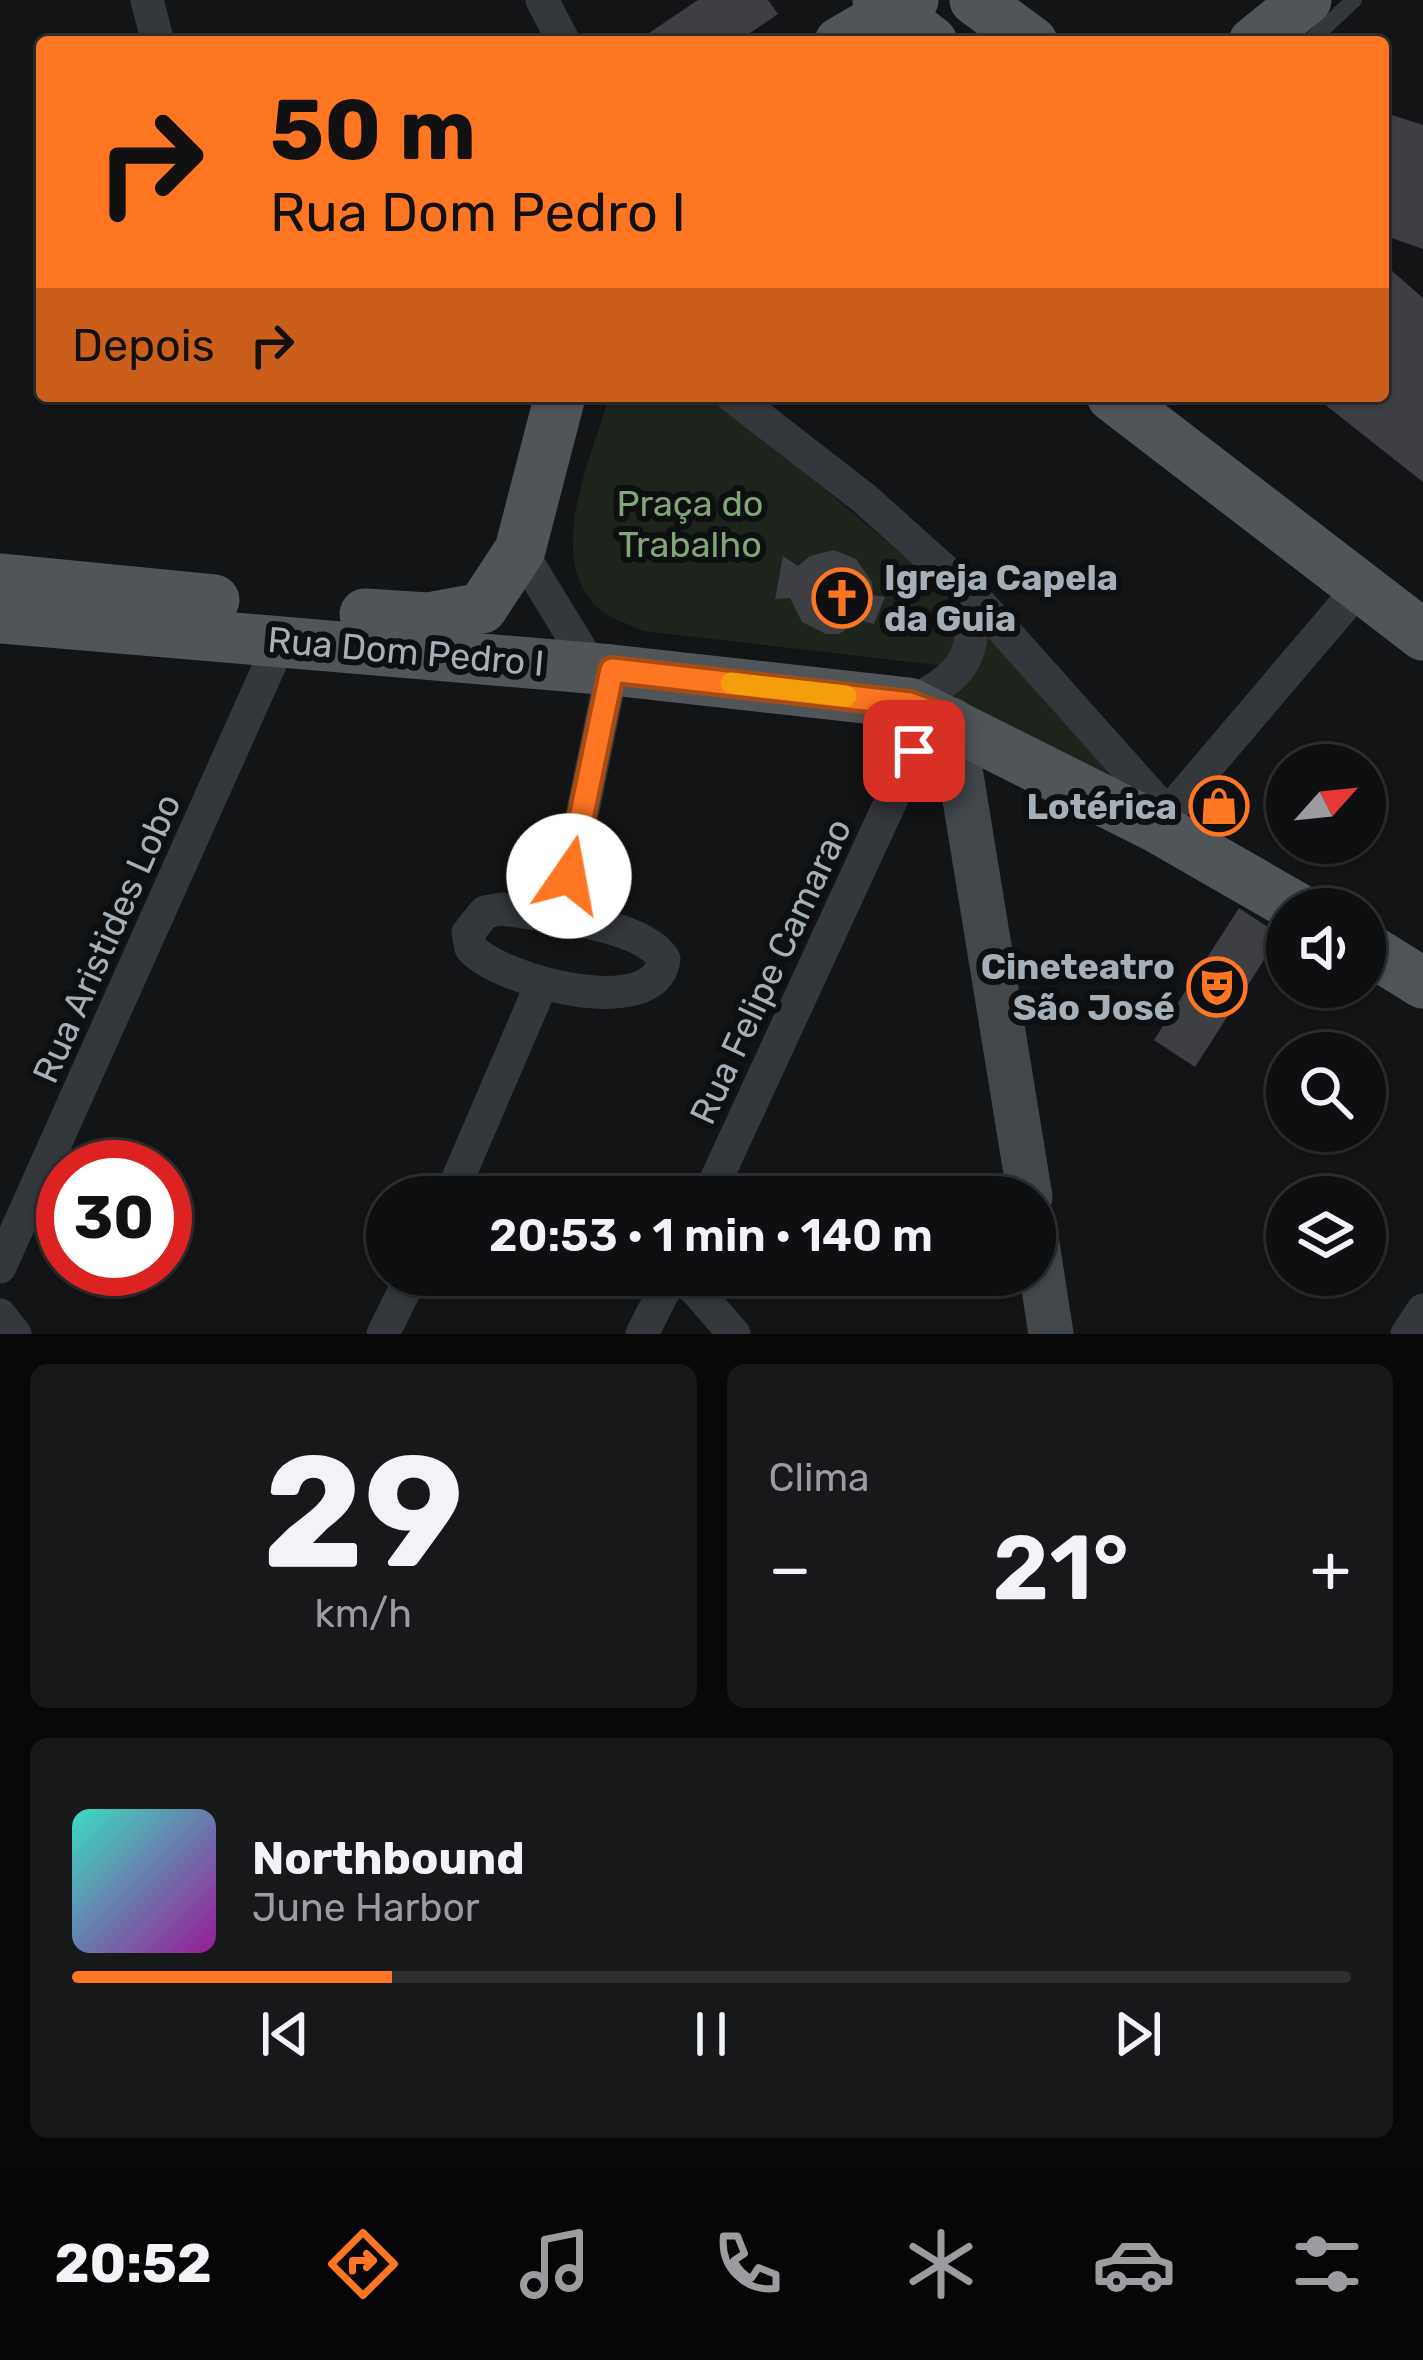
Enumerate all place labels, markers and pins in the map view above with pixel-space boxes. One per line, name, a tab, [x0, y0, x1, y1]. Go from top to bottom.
place label: Igreja Capela da Guia	[884, 556, 1118, 640]
church icon: Igreja Capela da Guia	[811, 567, 873, 629]
pin	[863, 700, 965, 802]
shop icon: Lotérica	[1188, 775, 1250, 837]
place label: Lotérica	[1026, 785, 1177, 828]
place label: Cineteatro São José	[981, 945, 1175, 1029]
theatre icon: Cineteatro São José	[1186, 956, 1248, 1018]

